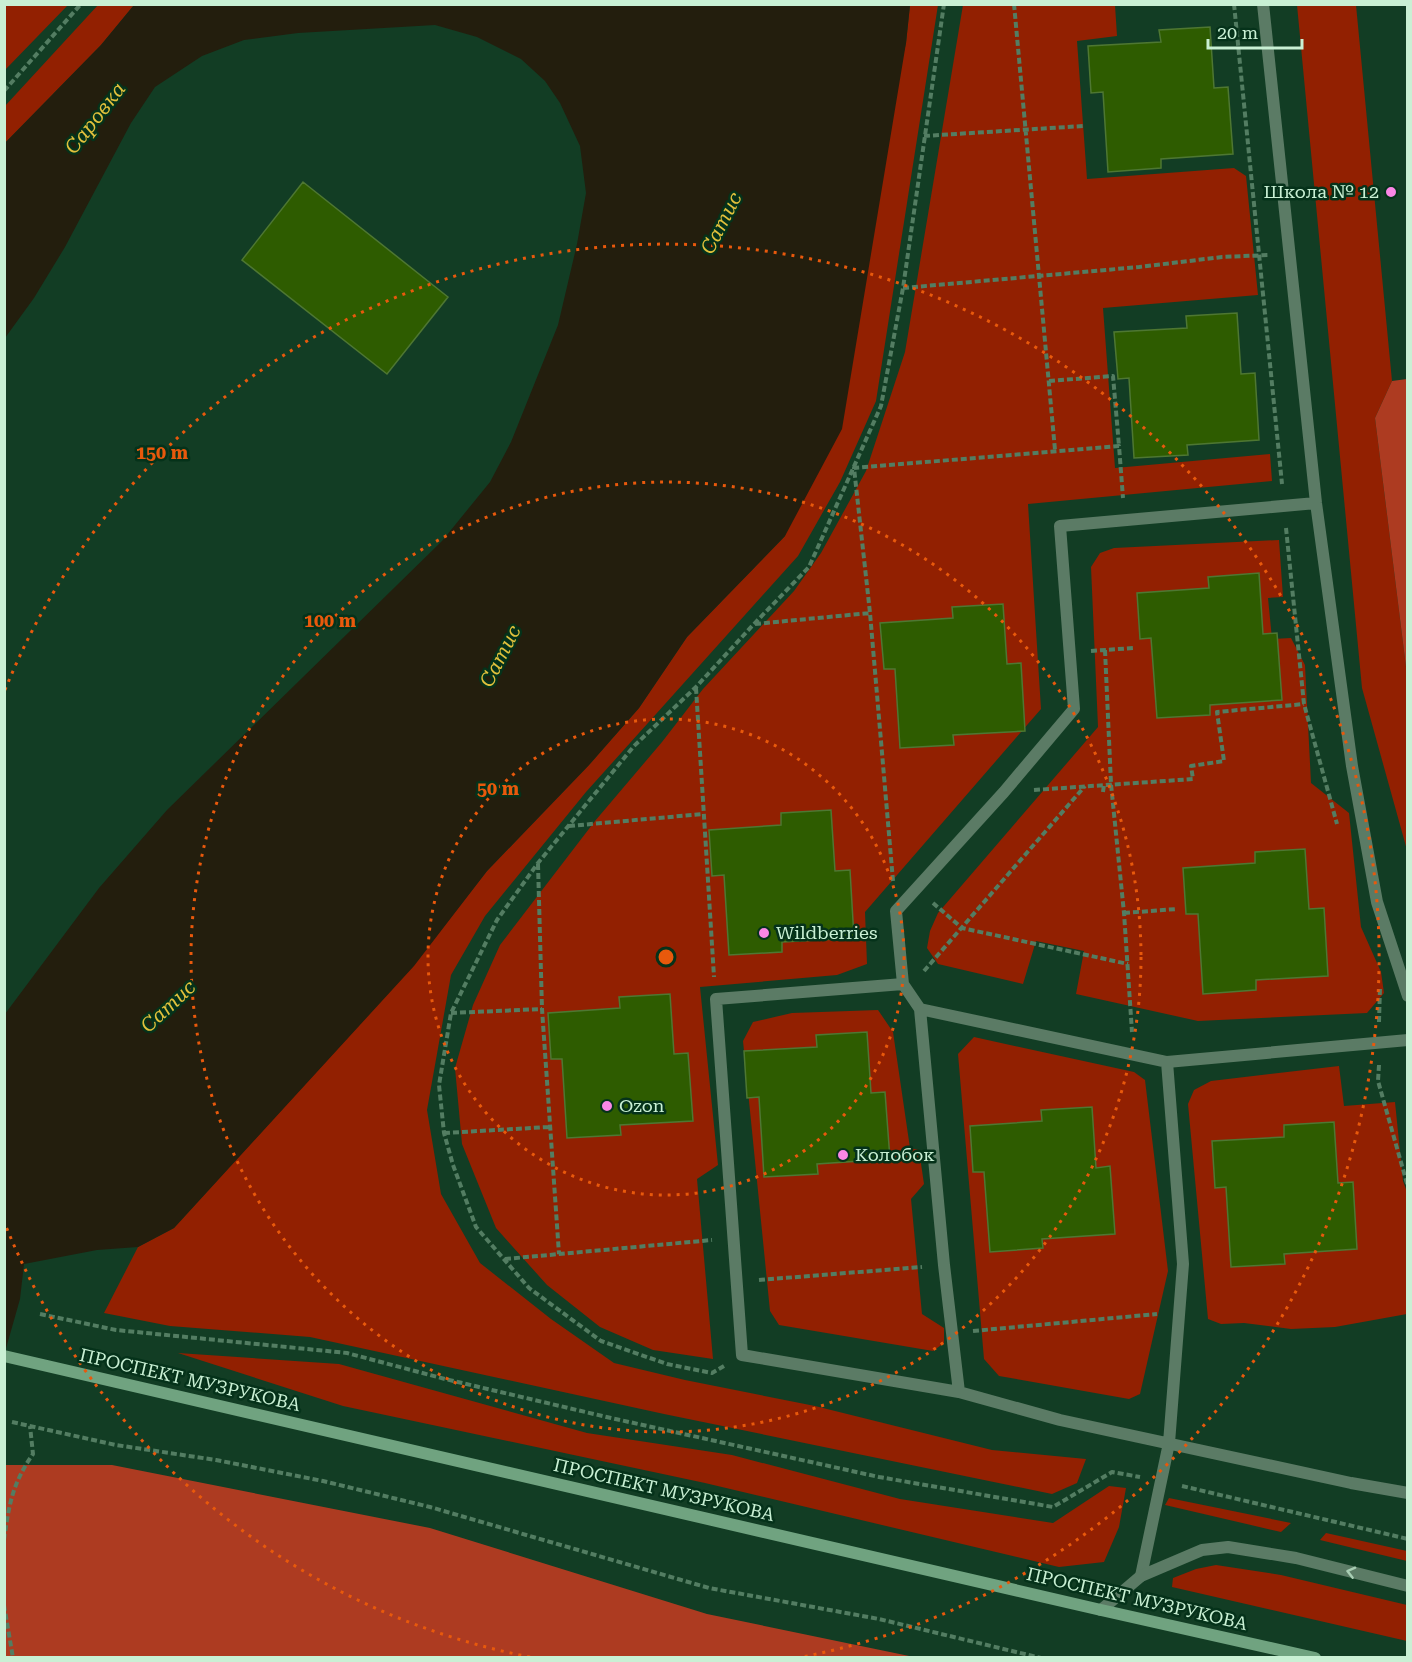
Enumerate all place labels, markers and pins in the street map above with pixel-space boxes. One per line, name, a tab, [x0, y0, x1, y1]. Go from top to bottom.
place label: Школа № 12	[1263, 181, 1379, 202]
marker: Школа № 12	[1384, 185, 1398, 199]
place label: Wildberries	[776, 922, 878, 943]
marker: Wildberries	[757, 926, 771, 940]
centre of rings	[656, 947, 676, 967]
place label: Ozon	[619, 1095, 665, 1116]
marker: Ozon	[600, 1099, 614, 1113]
place label: Колобок	[855, 1144, 935, 1165]
marker: Колобок	[836, 1148, 850, 1162]

